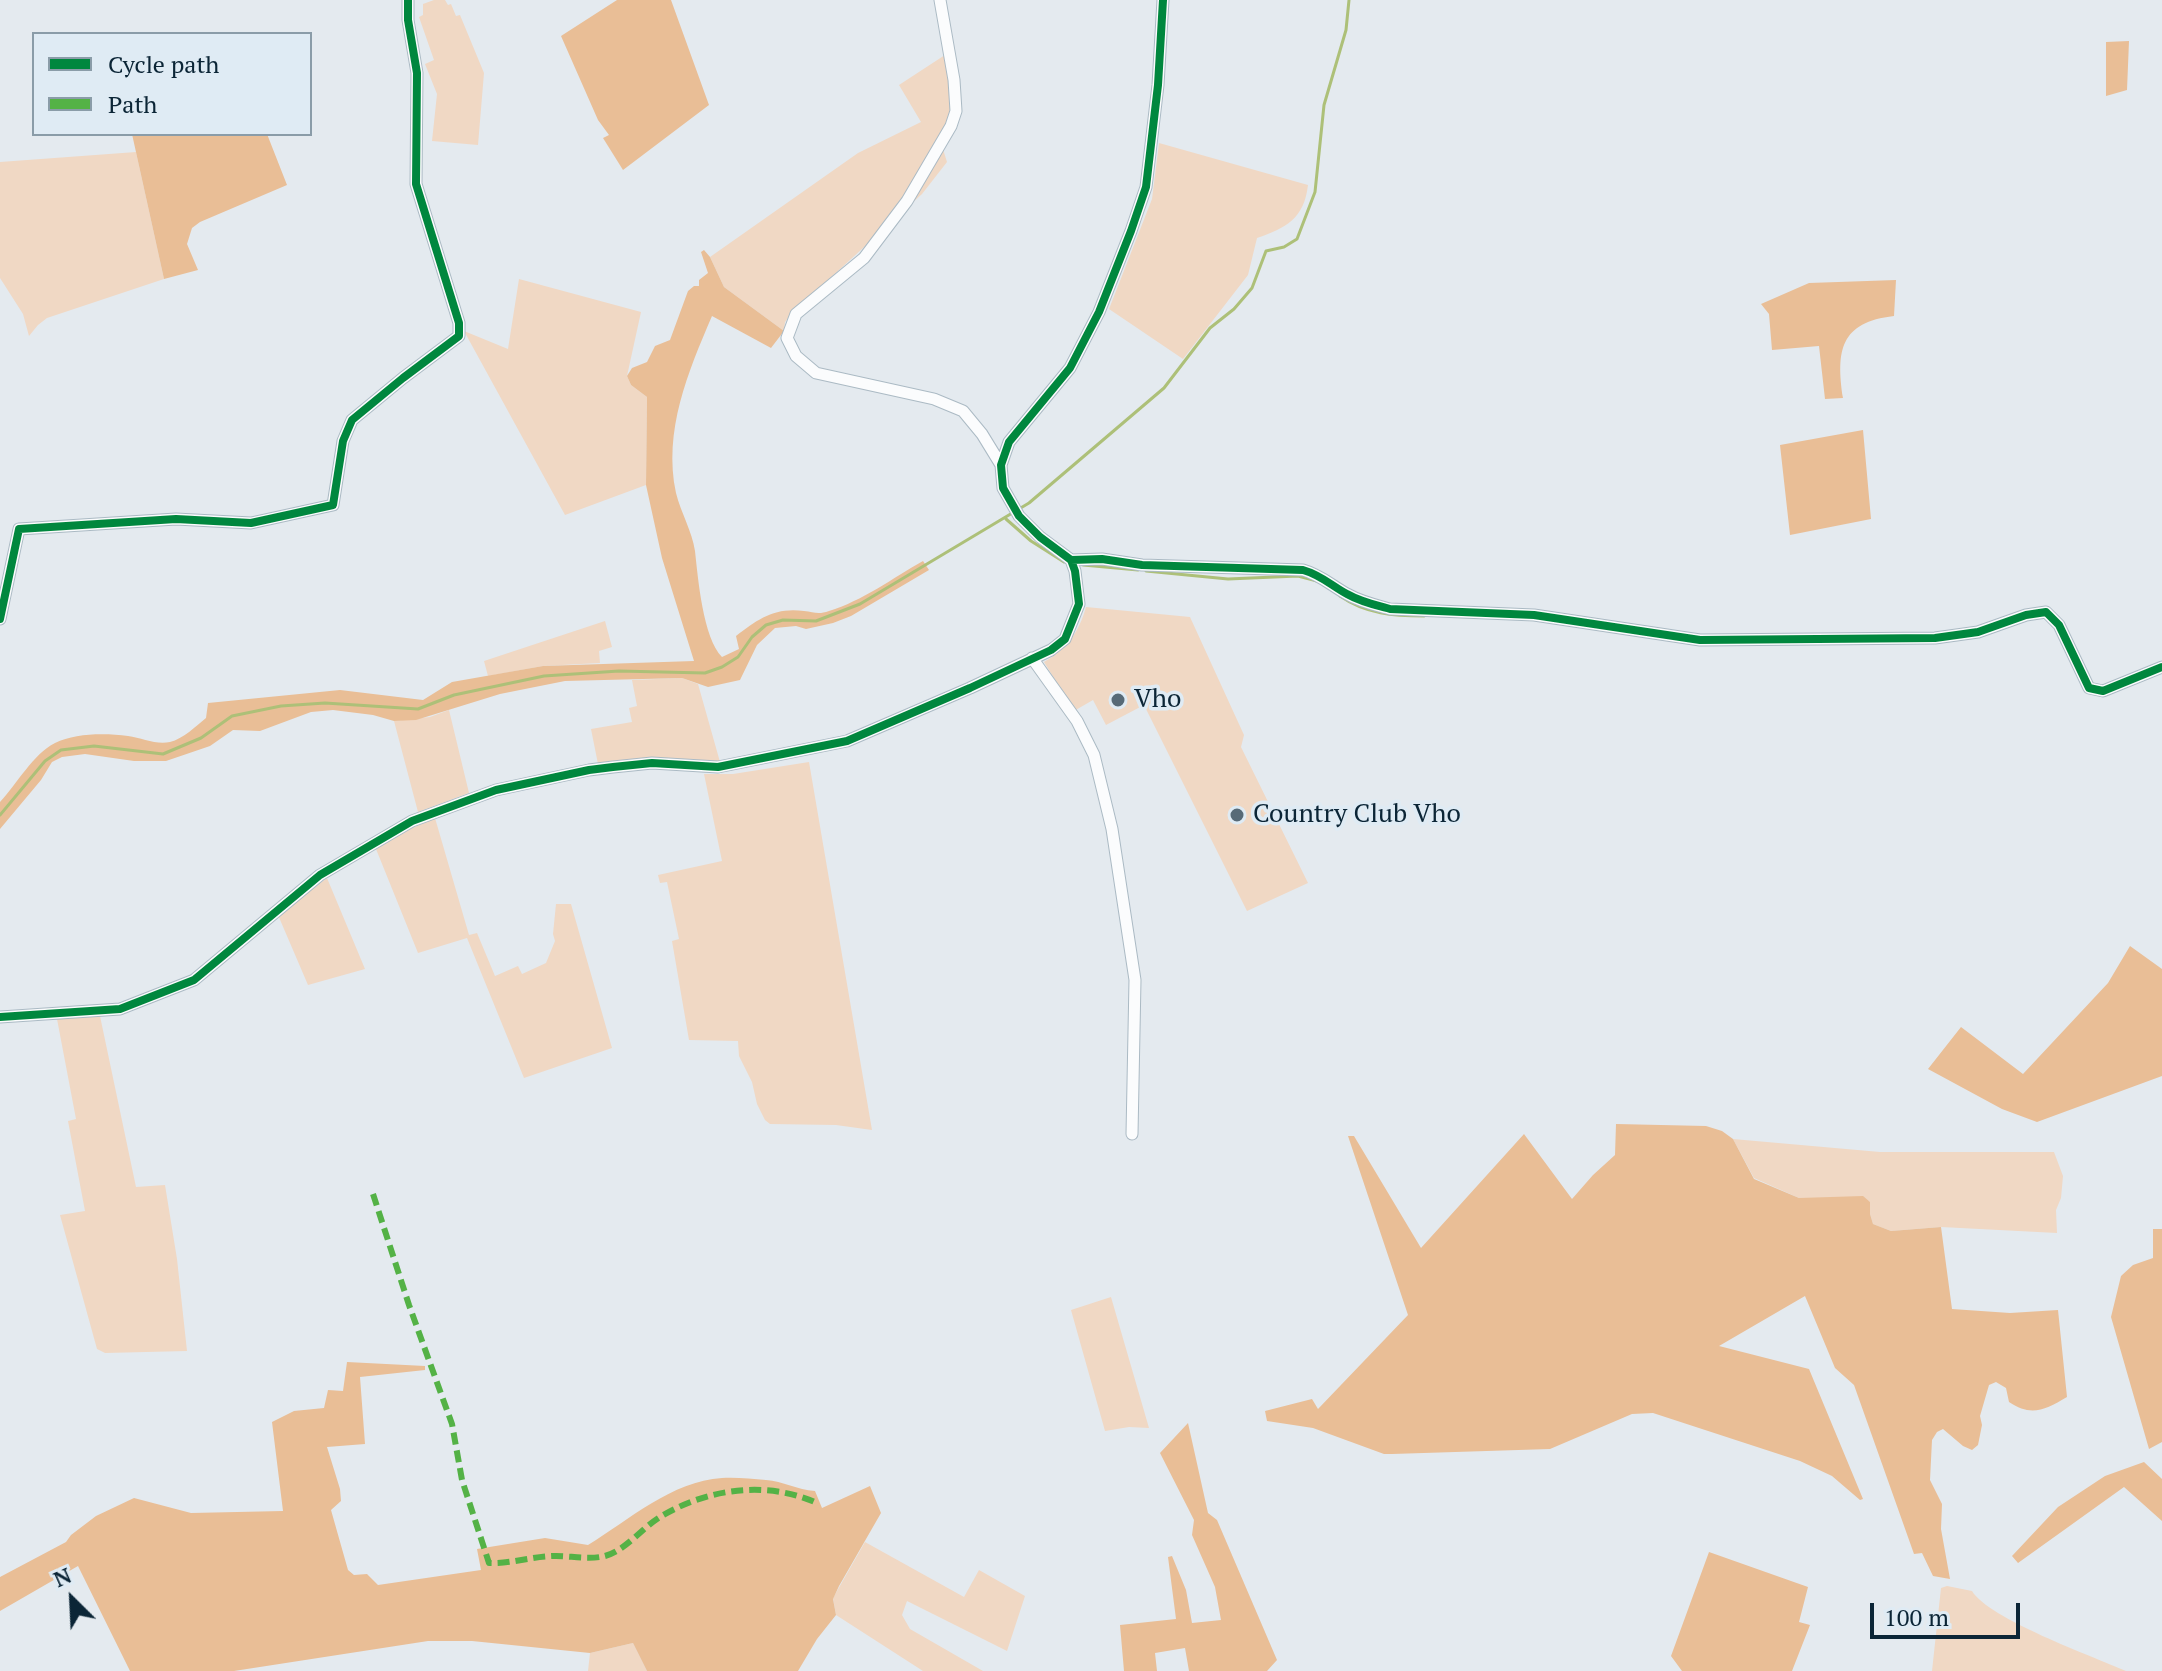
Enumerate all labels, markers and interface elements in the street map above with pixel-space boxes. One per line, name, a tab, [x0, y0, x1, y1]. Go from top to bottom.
legend	[32, 32, 312, 136]
text: Cycle path	[108, 48, 219, 80]
text: Path	[108, 88, 157, 120]
place label: Vho	[1134, 684, 1181, 716]
marker: Vho	[1109, 691, 1127, 709]
place label: Country Club Vho	[1253, 799, 1461, 831]
marker: Country Club Vho	[1228, 806, 1246, 824]
north arrow	[32, 1559, 112, 1639]
text: N	[49, 1560, 76, 1593]
scale bar	[1874, 1587, 2024, 1637]
text: 100 m	[1884, 1601, 1949, 1633]

